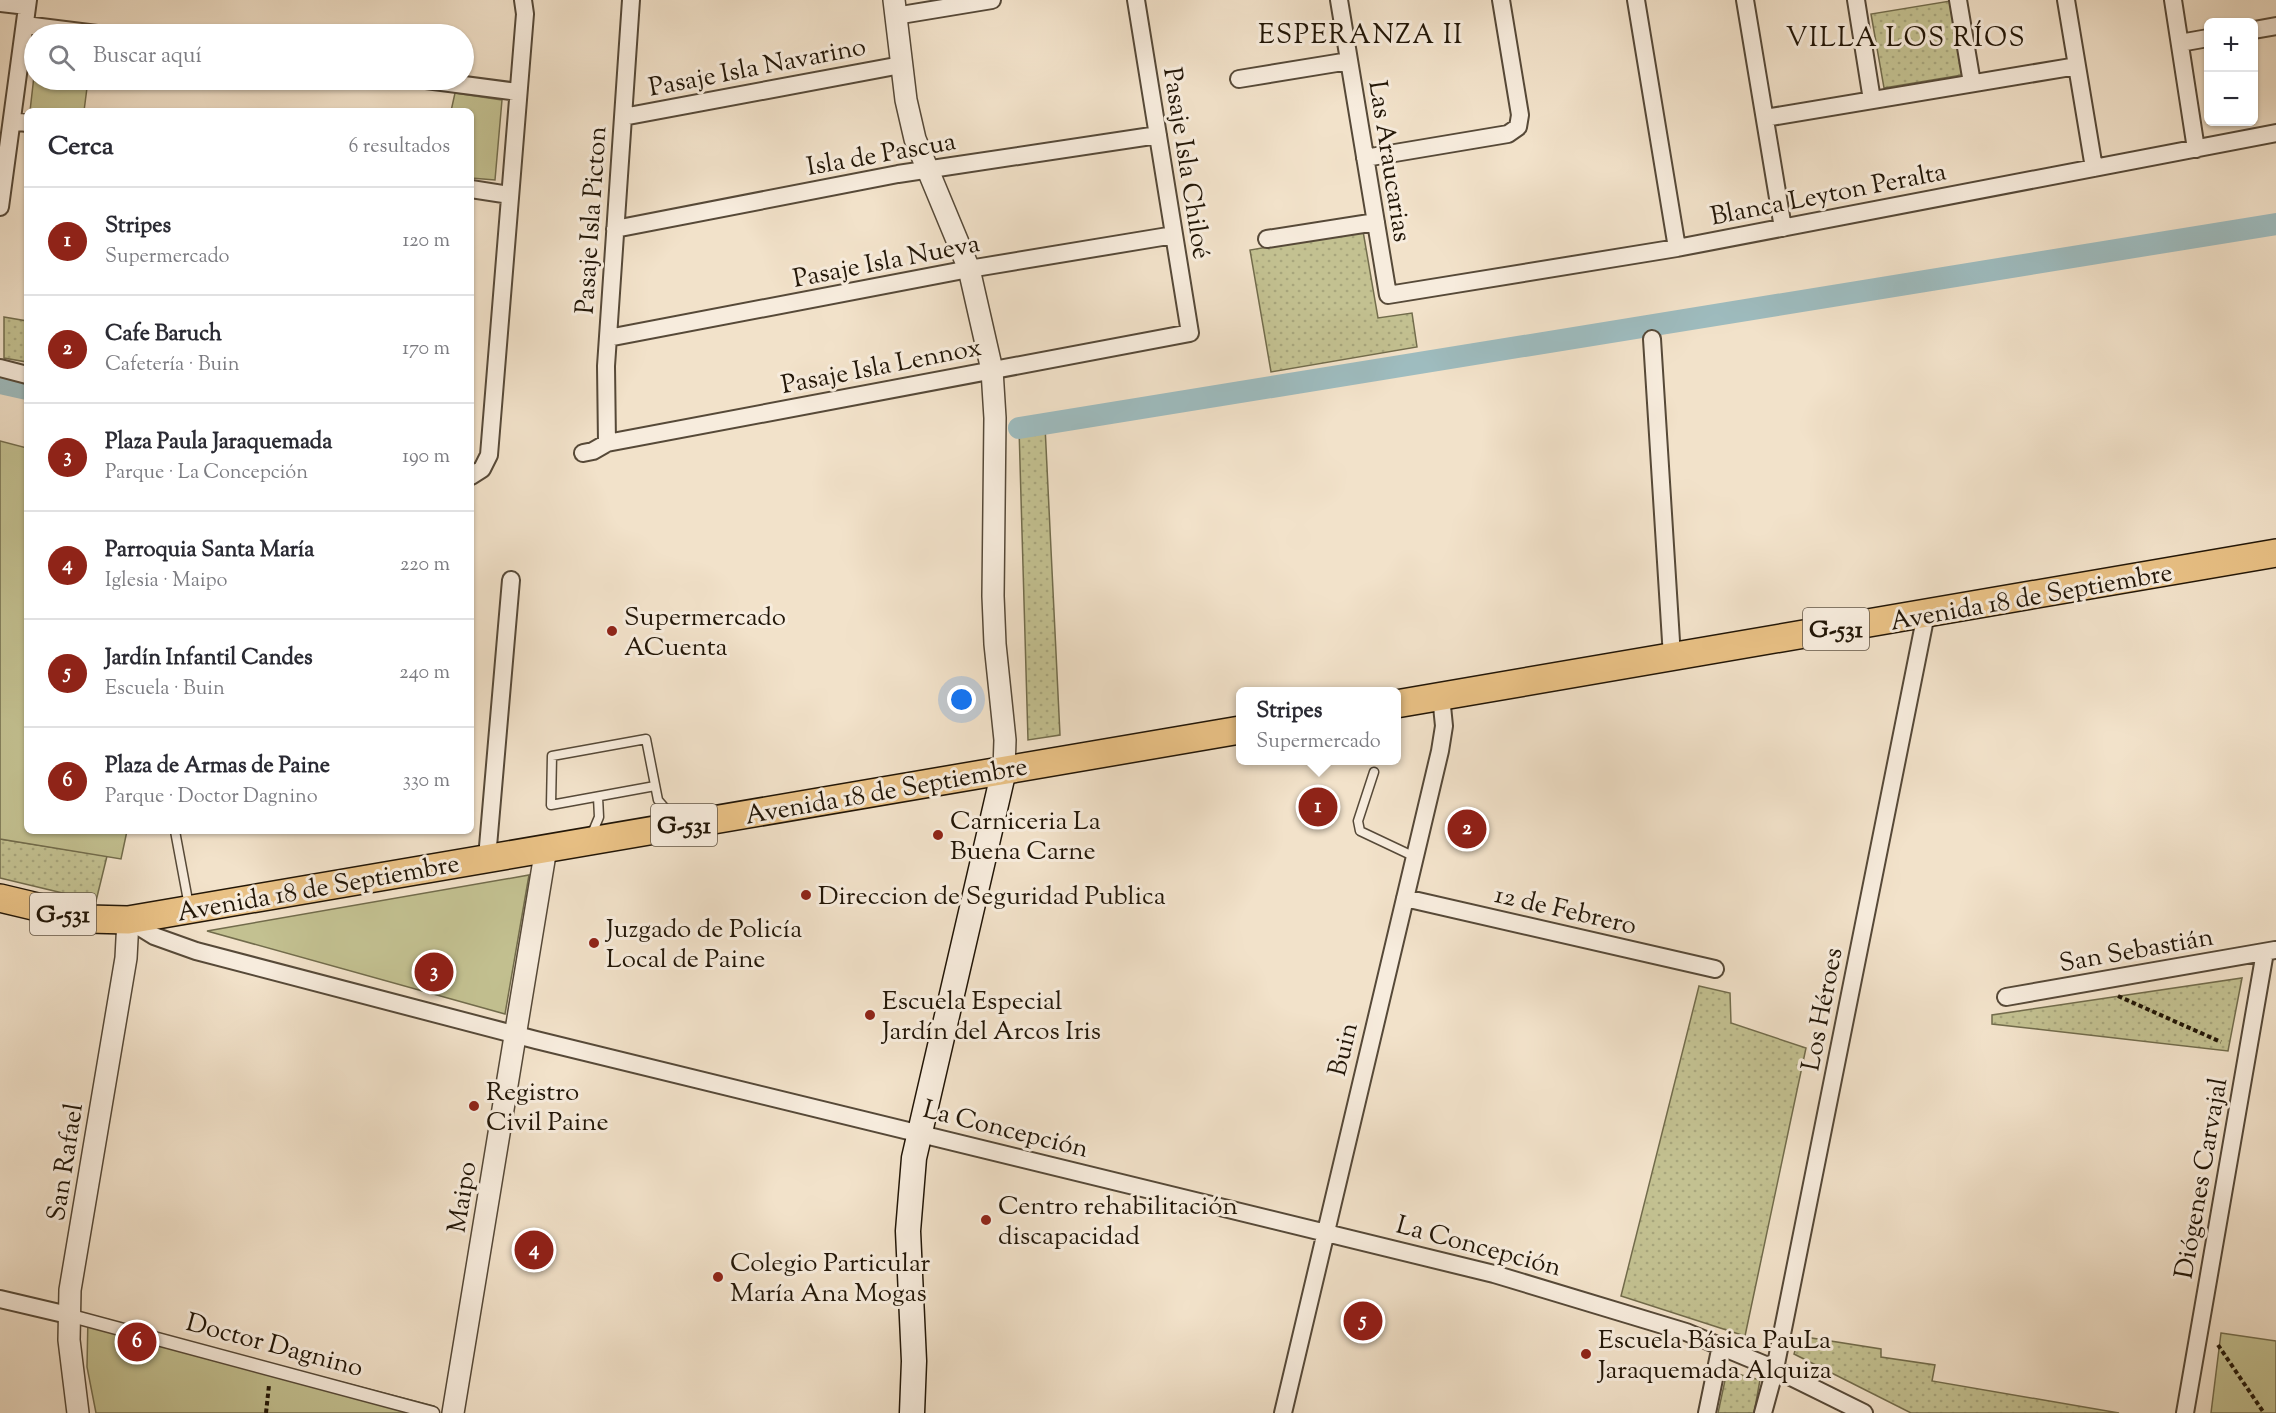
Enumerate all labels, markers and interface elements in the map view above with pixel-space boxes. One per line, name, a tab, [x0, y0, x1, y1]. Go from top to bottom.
district label: ESPERANZA II	[1258, 17, 1464, 56]
map controls	[2204, 18, 2258, 126]
button: +	[2204, 18, 2258, 72]
district label: VILLA LOS RÍOS	[1786, 20, 2026, 59]
search box	[24, 24, 474, 90]
street label: Pasaje Isla Navarino	[646, 29, 869, 108]
icon: search	[45, 41, 78, 74]
text: Buscar aquí	[93, 41, 202, 73]
street label: Pasaje Isla Chiloé	[1152, 65, 1219, 262]
button: −	[2204, 72, 2258, 126]
street label: Las Araucarias	[1358, 78, 1420, 245]
street label: Isla de Pascua	[804, 124, 959, 187]
street label: Pasaje Isla Picton	[567, 125, 618, 315]
text: Cerca	[48, 129, 114, 166]
text: 6 resultados	[349, 133, 450, 162]
street label: Blanca Leyton Peralta	[1707, 154, 1950, 236]
text: Stripes	[105, 211, 171, 243]
street label: Pasaje Isla Nueva	[790, 226, 983, 299]
text: 1	[64, 227, 71, 256]
text: 120 m	[402, 227, 450, 256]
text: Supermercado	[105, 243, 230, 272]
text: Cafe Baruch	[105, 319, 222, 351]
street label: Pasaje Isla Lennox	[778, 330, 985, 405]
text: 2	[63, 335, 72, 364]
text: 170 m	[402, 335, 450, 364]
text: Cafetería · Buin	[105, 351, 240, 380]
text: Plaza Paula Jaraquemada	[105, 427, 332, 459]
text: 3	[63, 443, 72, 472]
text: 190 m	[402, 443, 450, 472]
text: Parque · La Concepción	[105, 459, 308, 488]
text: Parroquia Santa María	[105, 535, 314, 567]
text: 4	[62, 551, 73, 580]
text: 220 m	[400, 551, 450, 580]
street label: Avenida 18 de Septiembre	[1887, 555, 2176, 642]
text: Iglesia · Maipo	[105, 567, 228, 596]
place label: Supermercado ACuenta	[624, 600, 786, 667]
road number: G-531	[1803, 608, 1869, 650]
marker: Supermercado ACuenta	[605, 624, 619, 638]
text: Jardín Infantil Candes	[105, 643, 313, 675]
text: 5	[64, 659, 71, 688]
text: 240 m	[399, 659, 450, 688]
text: Escuela · Buin	[105, 675, 225, 704]
your location	[947, 685, 976, 714]
popup	[1236, 687, 1401, 765]
text: Stripes	[1256, 696, 1322, 728]
text: Supermercado	[1256, 728, 1381, 757]
street label: Avenida 18 de Septiembre	[742, 749, 1031, 836]
text: Plaza de Armas de Paine	[105, 751, 330, 783]
text: 6	[63, 767, 72, 796]
text: 330 m	[403, 767, 450, 796]
text: Parque · Doctor Dagnino	[105, 783, 318, 812]
pin: 1	[1298, 784, 1338, 830]
road number: G-531	[651, 804, 717, 846]
place label: Carniceria La Buena Carne	[950, 804, 1101, 871]
pin: 2	[1448, 806, 1486, 852]
marker: Carniceria La Buena Carne	[931, 828, 945, 842]
street label: Avenida 18 de Septiembre	[174, 846, 463, 933]
street label: 12 de Febrero	[1491, 877, 1640, 946]
place label: Direccion de Seguridad Publica	[818, 879, 1166, 916]
marker: Direccion de Seguridad Publica	[799, 888, 813, 902]
road number: G-531	[30, 893, 96, 935]
place label: Juzgado de Policía Local de Paine	[604, 912, 802, 979]
street label: San Sebastián	[2057, 920, 2216, 983]
marker: Juzgado de Policía Local de Paine	[587, 936, 601, 950]
street label: Los Héroes	[1793, 945, 1854, 1074]
pin: 3	[414, 950, 454, 994]
place label: Escuela Especial Jardín del Arcos Iris	[880, 984, 1101, 1051]
marker: Escuela Especial Jardín del Arcos Iris	[863, 1008, 877, 1022]
street label: Buin	[1320, 1019, 1369, 1080]
place label: Registro Civil Paine	[486, 1075, 609, 1142]
street label: Diógenes Carvajal	[2167, 1075, 2238, 1282]
street label: La Concepción	[919, 1092, 1092, 1169]
marker: Registro Civil Paine	[467, 1099, 481, 1113]
street label: San Rafael	[39, 1101, 94, 1224]
street label: Maipo	[440, 1159, 487, 1236]
place label: Centro rehabilitación discapacidad	[998, 1189, 1238, 1256]
street label: La Concepción	[1392, 1208, 1565, 1287]
marker: Centro rehabilitación discapacidad	[979, 1213, 993, 1227]
pin: 4	[514, 1228, 554, 1272]
place label: Colegio Particular María Ana Mogas	[730, 1246, 931, 1313]
marker: Colegio Particular María Ana Mogas	[711, 1270, 725, 1284]
pin: 5	[1344, 1298, 1382, 1344]
street label: Doctor Dagnino	[182, 1305, 367, 1388]
pin: 6	[118, 1320, 156, 1364]
place label: Escuela Básica PauLa Jaraquemada Alquiza	[1596, 1323, 1832, 1390]
marker: Escuela Básica PauLa Jaraquemada Alquiza	[1579, 1347, 1593, 1361]

